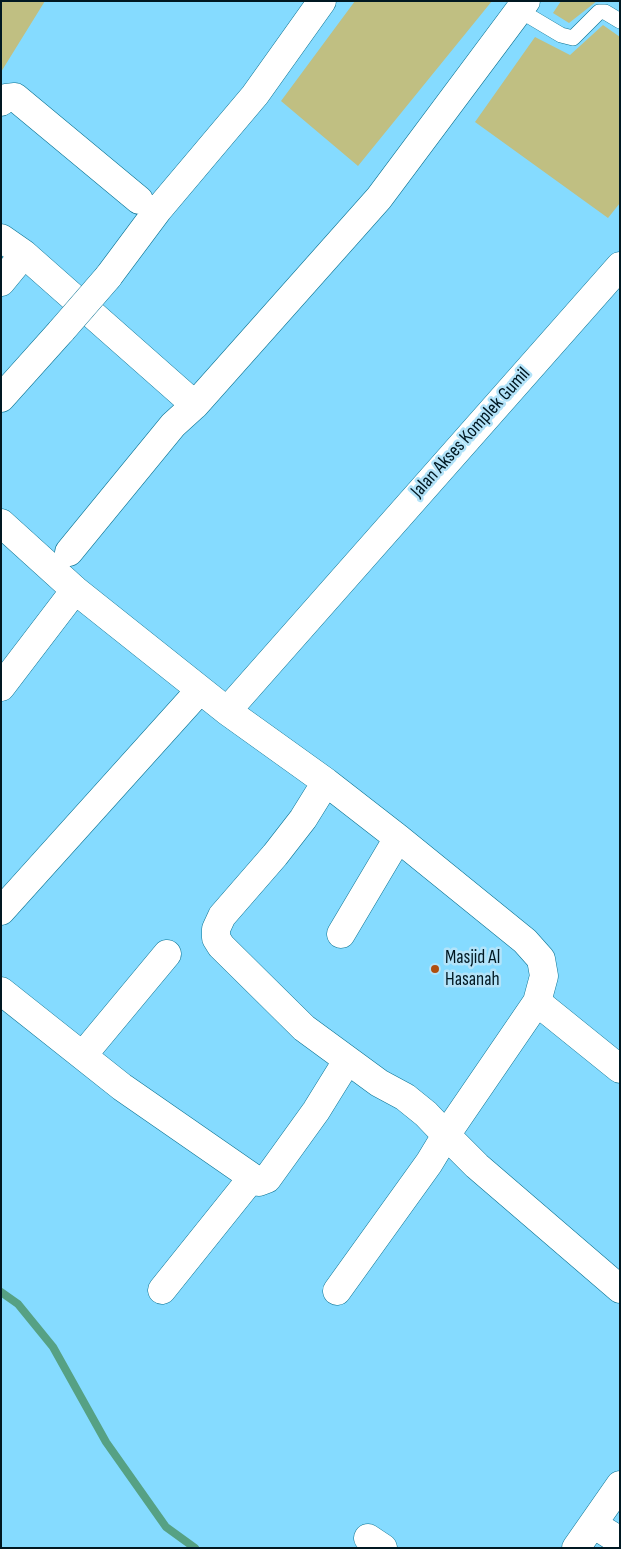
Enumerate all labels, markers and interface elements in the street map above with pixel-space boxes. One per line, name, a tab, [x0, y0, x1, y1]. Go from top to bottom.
street label: Jalan Akses Komplek Gumil	[407, 363, 535, 503]
place label: Masjid Al Hasanah	[445, 947, 500, 991]
marker: Masjid Al Hasanah	[429, 963, 441, 975]

